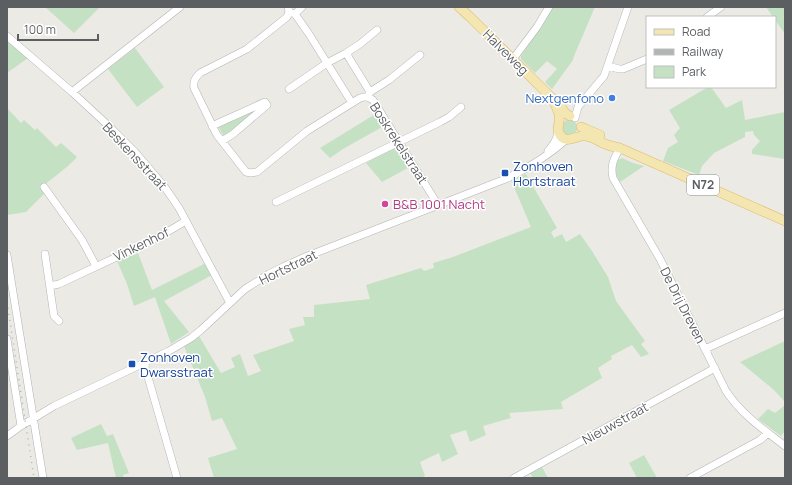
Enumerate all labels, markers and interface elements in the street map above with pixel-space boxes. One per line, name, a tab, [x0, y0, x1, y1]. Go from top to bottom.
scale bar	[18, 16, 98, 42]
legend	[646, 16, 776, 88]
text: 100 m	[24, 21, 56, 38]
text: Road	[682, 23, 710, 40]
street label: Halveweg	[479, 25, 533, 79]
text: Railway	[682, 43, 724, 60]
text: Park	[682, 63, 707, 80]
place label: Nextgenfono	[525, 89, 604, 107]
marker: Nextgenfono	[607, 93, 617, 103]
street label: Boskrekelstraat	[366, 99, 432, 187]
street label: Beskensstraat	[99, 118, 171, 194]
place label: Zonhoven Hortstraat	[513, 157, 576, 190]
marker: Zonhoven Hortstraat	[500, 168, 510, 178]
road number: N72	[687, 175, 719, 195]
place label: B&B 1001 Nacht	[393, 195, 485, 213]
marker: B&B 1001 Nacht	[380, 199, 390, 209]
street label: Vinkenhof	[110, 223, 172, 265]
street label: Hortstraat	[256, 245, 320, 289]
street label: De Drij Dreven	[656, 264, 710, 346]
place label: Zonhoven Dwarsstraat	[140, 348, 213, 381]
marker: Zonhoven Dwarsstraat	[127, 359, 137, 369]
street label: Nieuwstraat	[579, 397, 651, 449]

